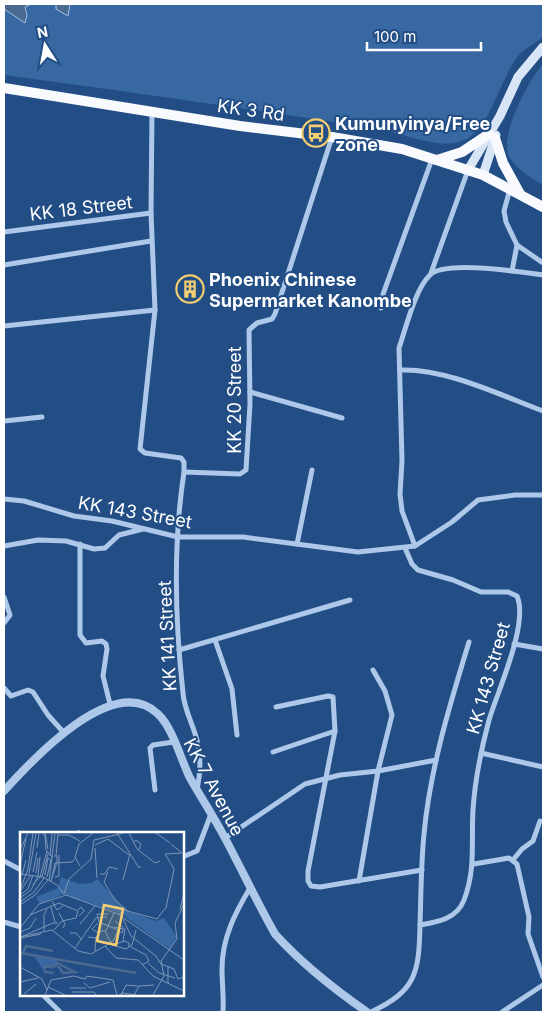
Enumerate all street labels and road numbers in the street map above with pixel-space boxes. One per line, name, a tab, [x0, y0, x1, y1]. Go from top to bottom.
street label: KK 3 Rd	[216, 95, 286, 125]
street label: KK 18 Street	[28, 191, 134, 225]
street label: KK 20 Street	[224, 346, 245, 454]
street label: KK 143 Street	[76, 492, 194, 532]
street label: KK 141 Street	[154, 580, 180, 692]
street label: KK 143 Street	[462, 620, 514, 736]
street label: KK 7 Avenue	[179, 735, 249, 839]

